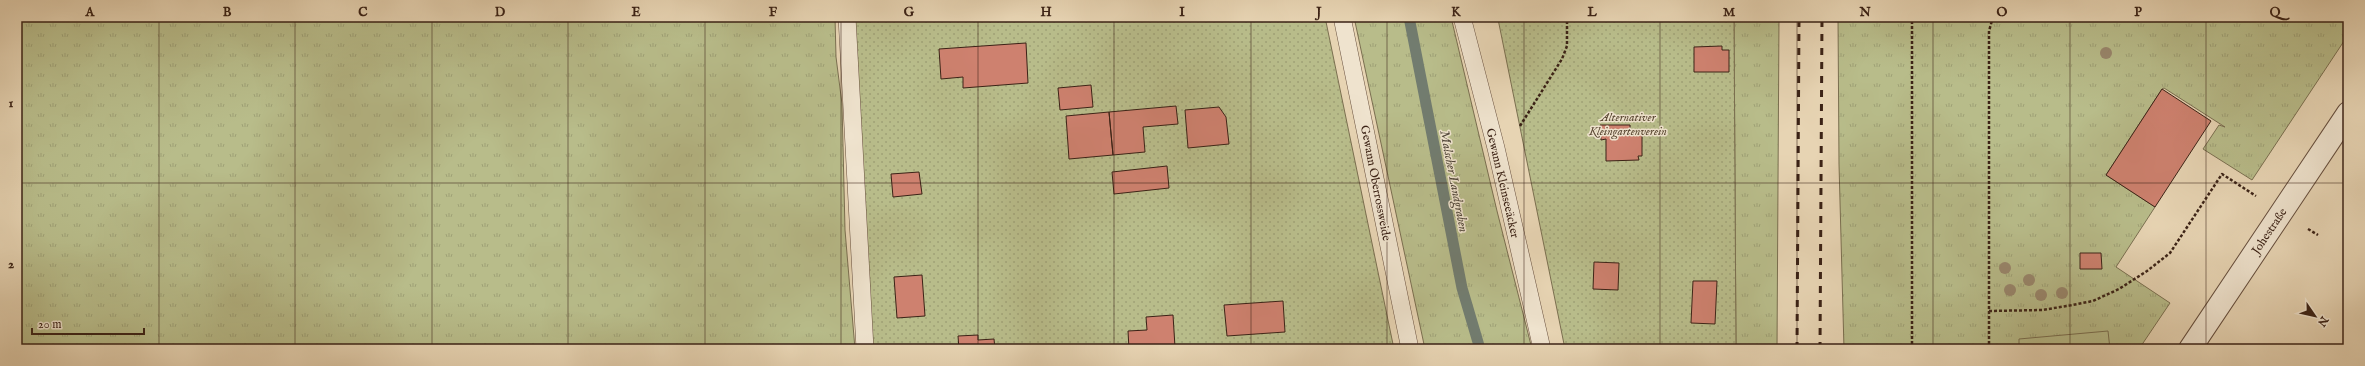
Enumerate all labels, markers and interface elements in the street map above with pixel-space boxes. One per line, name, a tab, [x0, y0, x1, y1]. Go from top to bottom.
text: A	[85, 4, 96, 21]
text: B	[223, 4, 232, 21]
text: C	[358, 4, 368, 21]
text: D	[495, 4, 506, 21]
text: E	[631, 4, 641, 21]
text: F	[769, 4, 778, 21]
text: G	[904, 4, 915, 21]
text: H	[1040, 4, 1052, 21]
text: I	[1179, 4, 1185, 21]
text: J	[1314, 4, 1322, 21]
text: K	[1451, 4, 1461, 21]
text: L	[1586, 4, 1597, 21]
text: M	[1723, 4, 1736, 21]
text: N	[1858, 4, 1871, 21]
text: O	[1997, 4, 2008, 21]
text: P	[2134, 4, 2142, 21]
text: Q	[2270, 4, 2290, 21]
text: 1	[9, 95, 14, 112]
park label: Alternativer Kleingartenverein	[1588, 110, 1667, 140]
street label: Gewann Oberrossweide	[1357, 124, 1394, 243]
street label: Gewann Kleinseeäcker	[1483, 127, 1523, 240]
water label: Malscher Landgraben	[1434, 129, 1472, 234]
street label: Johestraße	[2247, 205, 2291, 259]
text: 2	[8, 256, 14, 273]
north arrow	[2295, 296, 2335, 336]
scale bar	[32, 310, 144, 336]
text: N	[2314, 312, 2331, 329]
text: 20 m	[38, 317, 61, 332]

